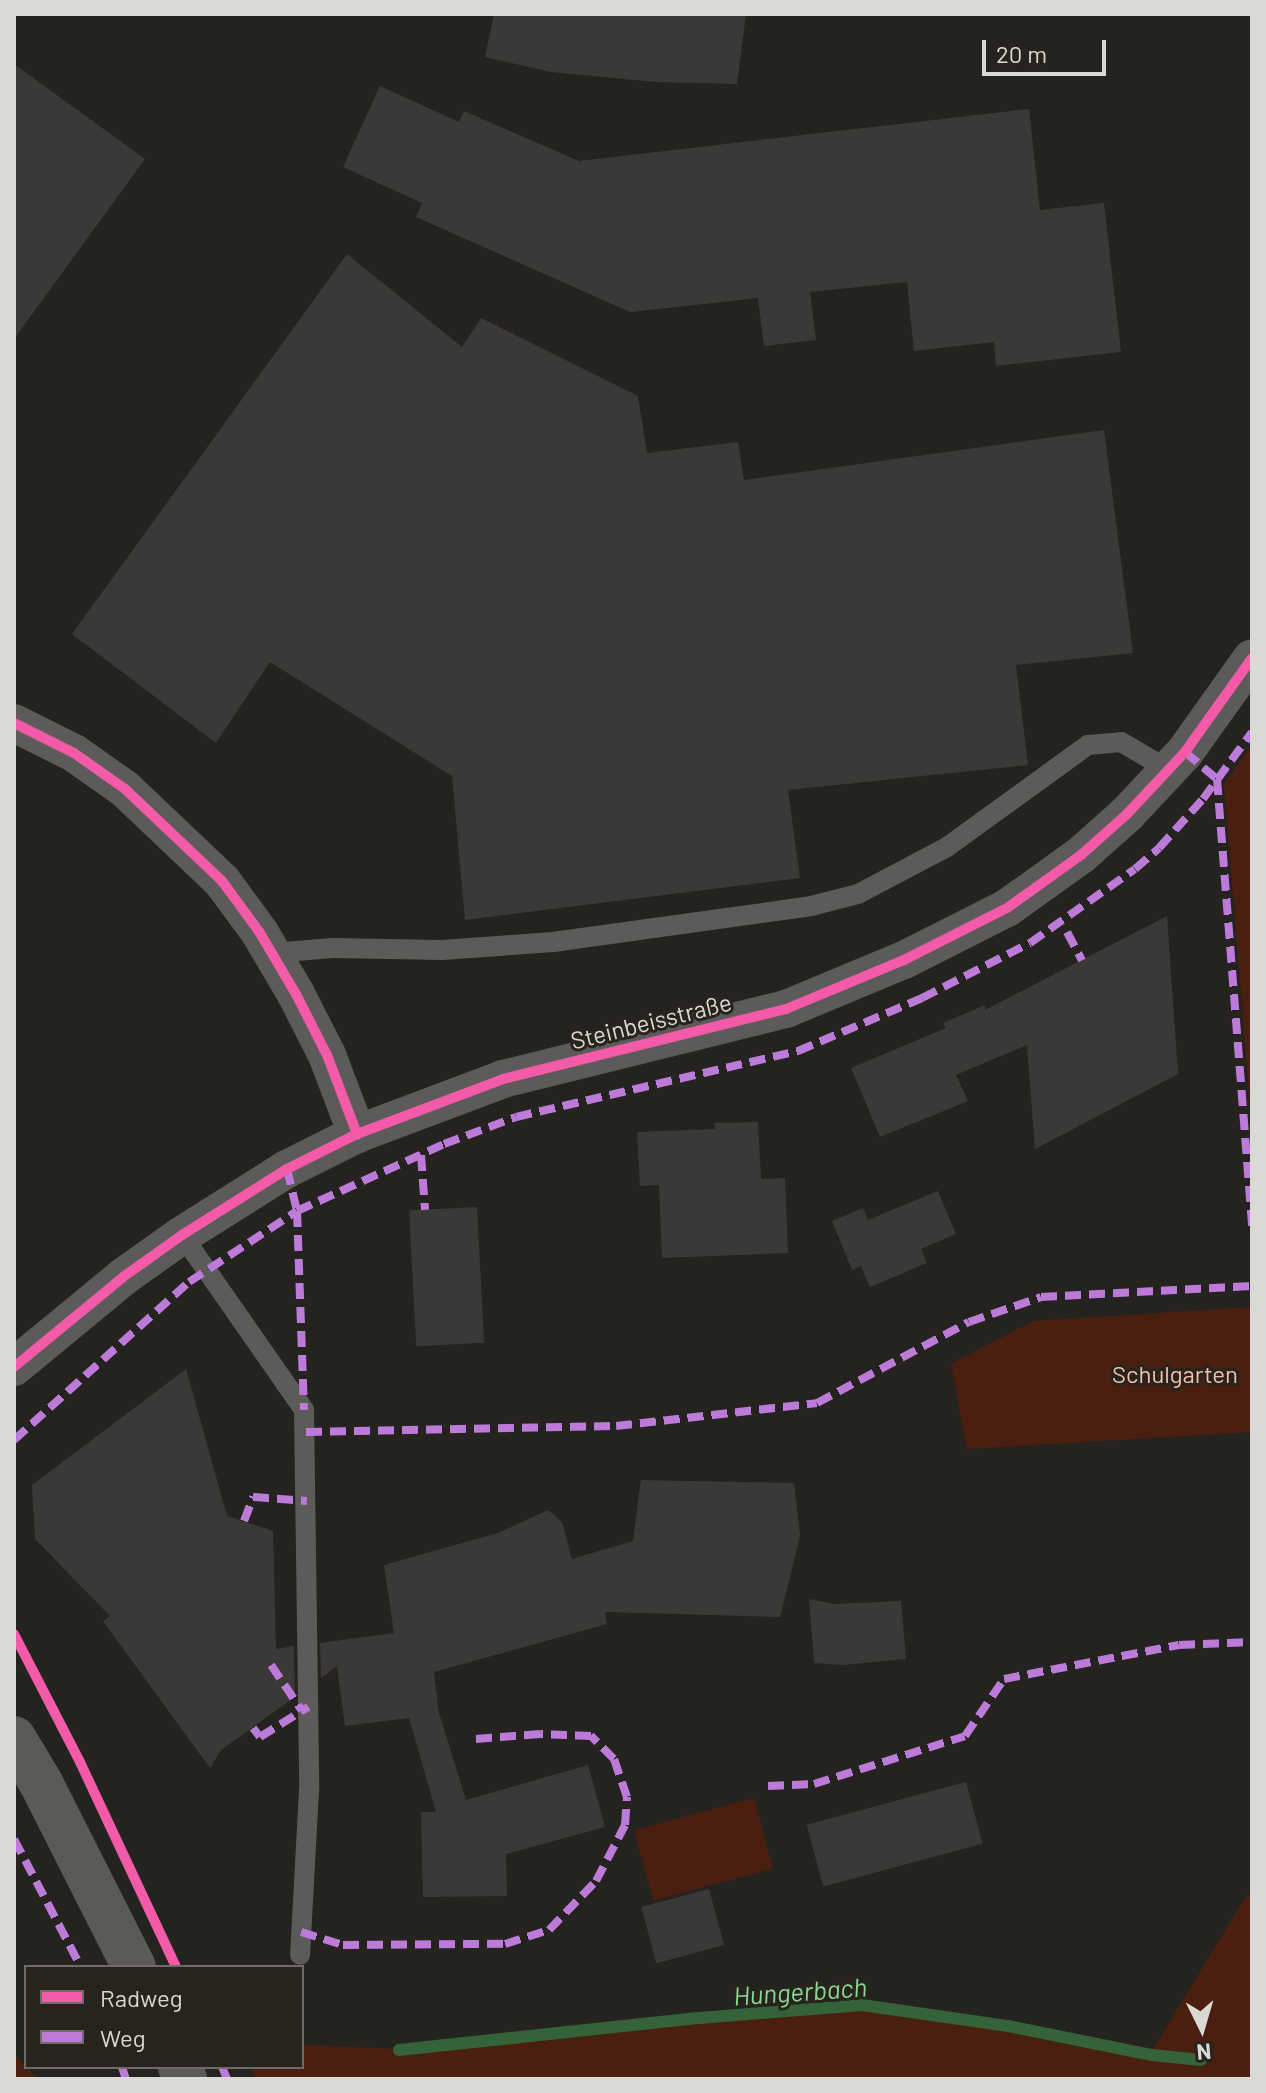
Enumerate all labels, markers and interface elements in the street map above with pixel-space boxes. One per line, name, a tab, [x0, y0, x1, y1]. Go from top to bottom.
scale bar	[986, 24, 1110, 74]
text: 20 m	[996, 39, 1047, 68]
street label: Steinbeisstraße	[568, 987, 734, 1055]
park label: Schulgarten	[1112, 1360, 1238, 1388]
legend	[24, 1965, 304, 2069]
water label: Hungerbach	[732, 1971, 868, 2011]
text: Radweg	[100, 1983, 183, 2012]
north arrow	[1162, 1989, 1242, 2069]
text: Weg	[100, 2023, 146, 2052]
text: N	[1196, 2039, 1213, 2066]

